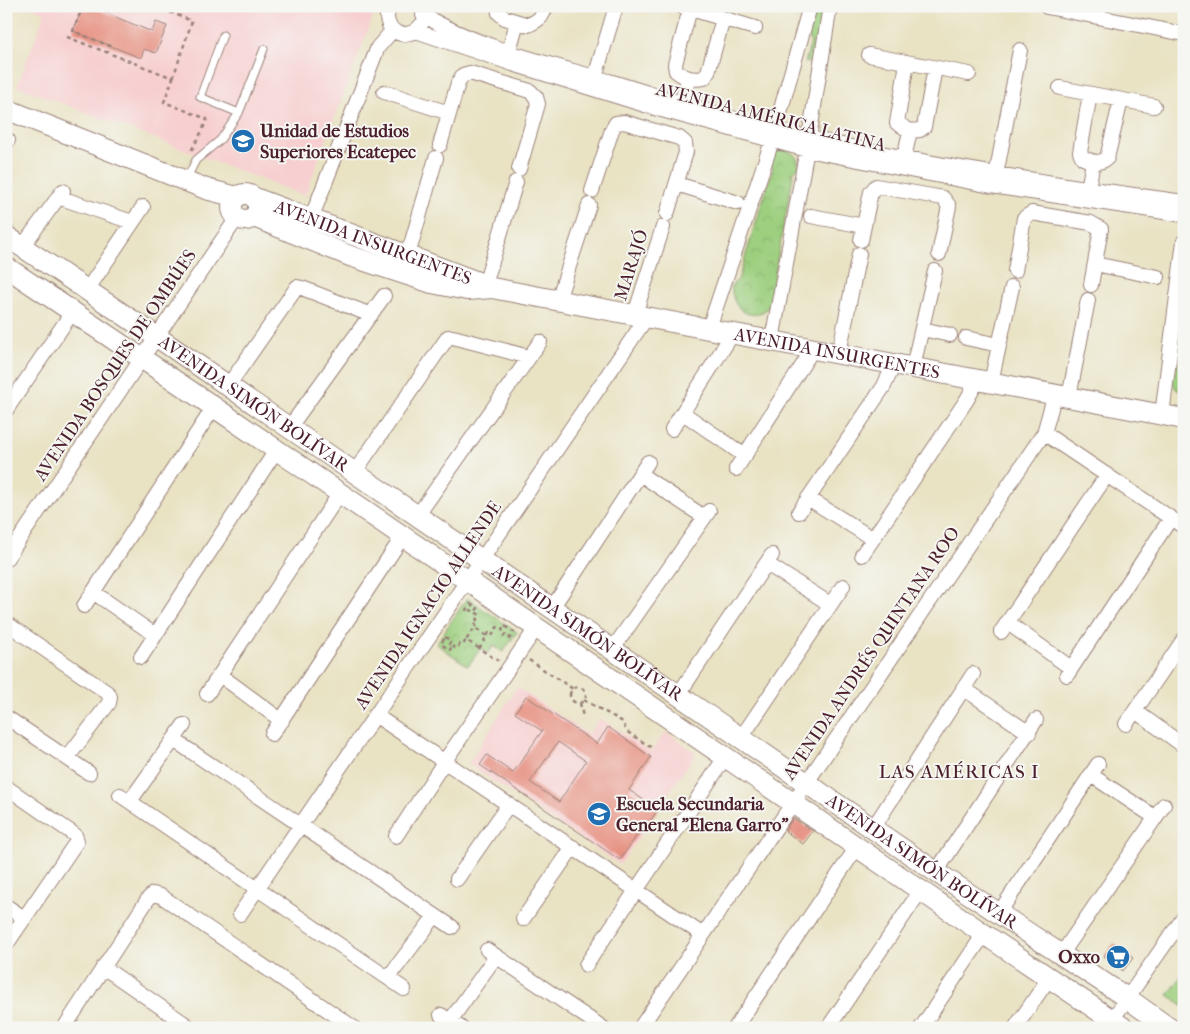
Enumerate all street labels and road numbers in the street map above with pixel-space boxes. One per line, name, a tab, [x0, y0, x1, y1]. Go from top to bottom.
street label: AVENIDA AMÉRICA LATINA	[653, 78, 888, 156]
street label: AVENIDA INSURGENTES	[270, 196, 474, 290]
street label: MARAJÓ	[608, 226, 653, 303]
street label: AVENIDA BOSQUES DE OMBÚES	[29, 245, 201, 486]
street label: AVENIDA INSURGENTES	[731, 324, 942, 384]
street label: AVENIDA SIMÓN BOLÍVAR	[153, 331, 353, 477]
street label: AVENIDA IGNACIO ALLENDE	[350, 497, 506, 714]
street label: AVENIDA ANDRÉS QUINTANA ROO	[777, 522, 964, 785]
street label: AVENIDA SIMÓN BOLÍVAR	[487, 560, 687, 706]
street label: AVENIDA SIMÓN BOLÍVAR	[821, 789, 1022, 934]

